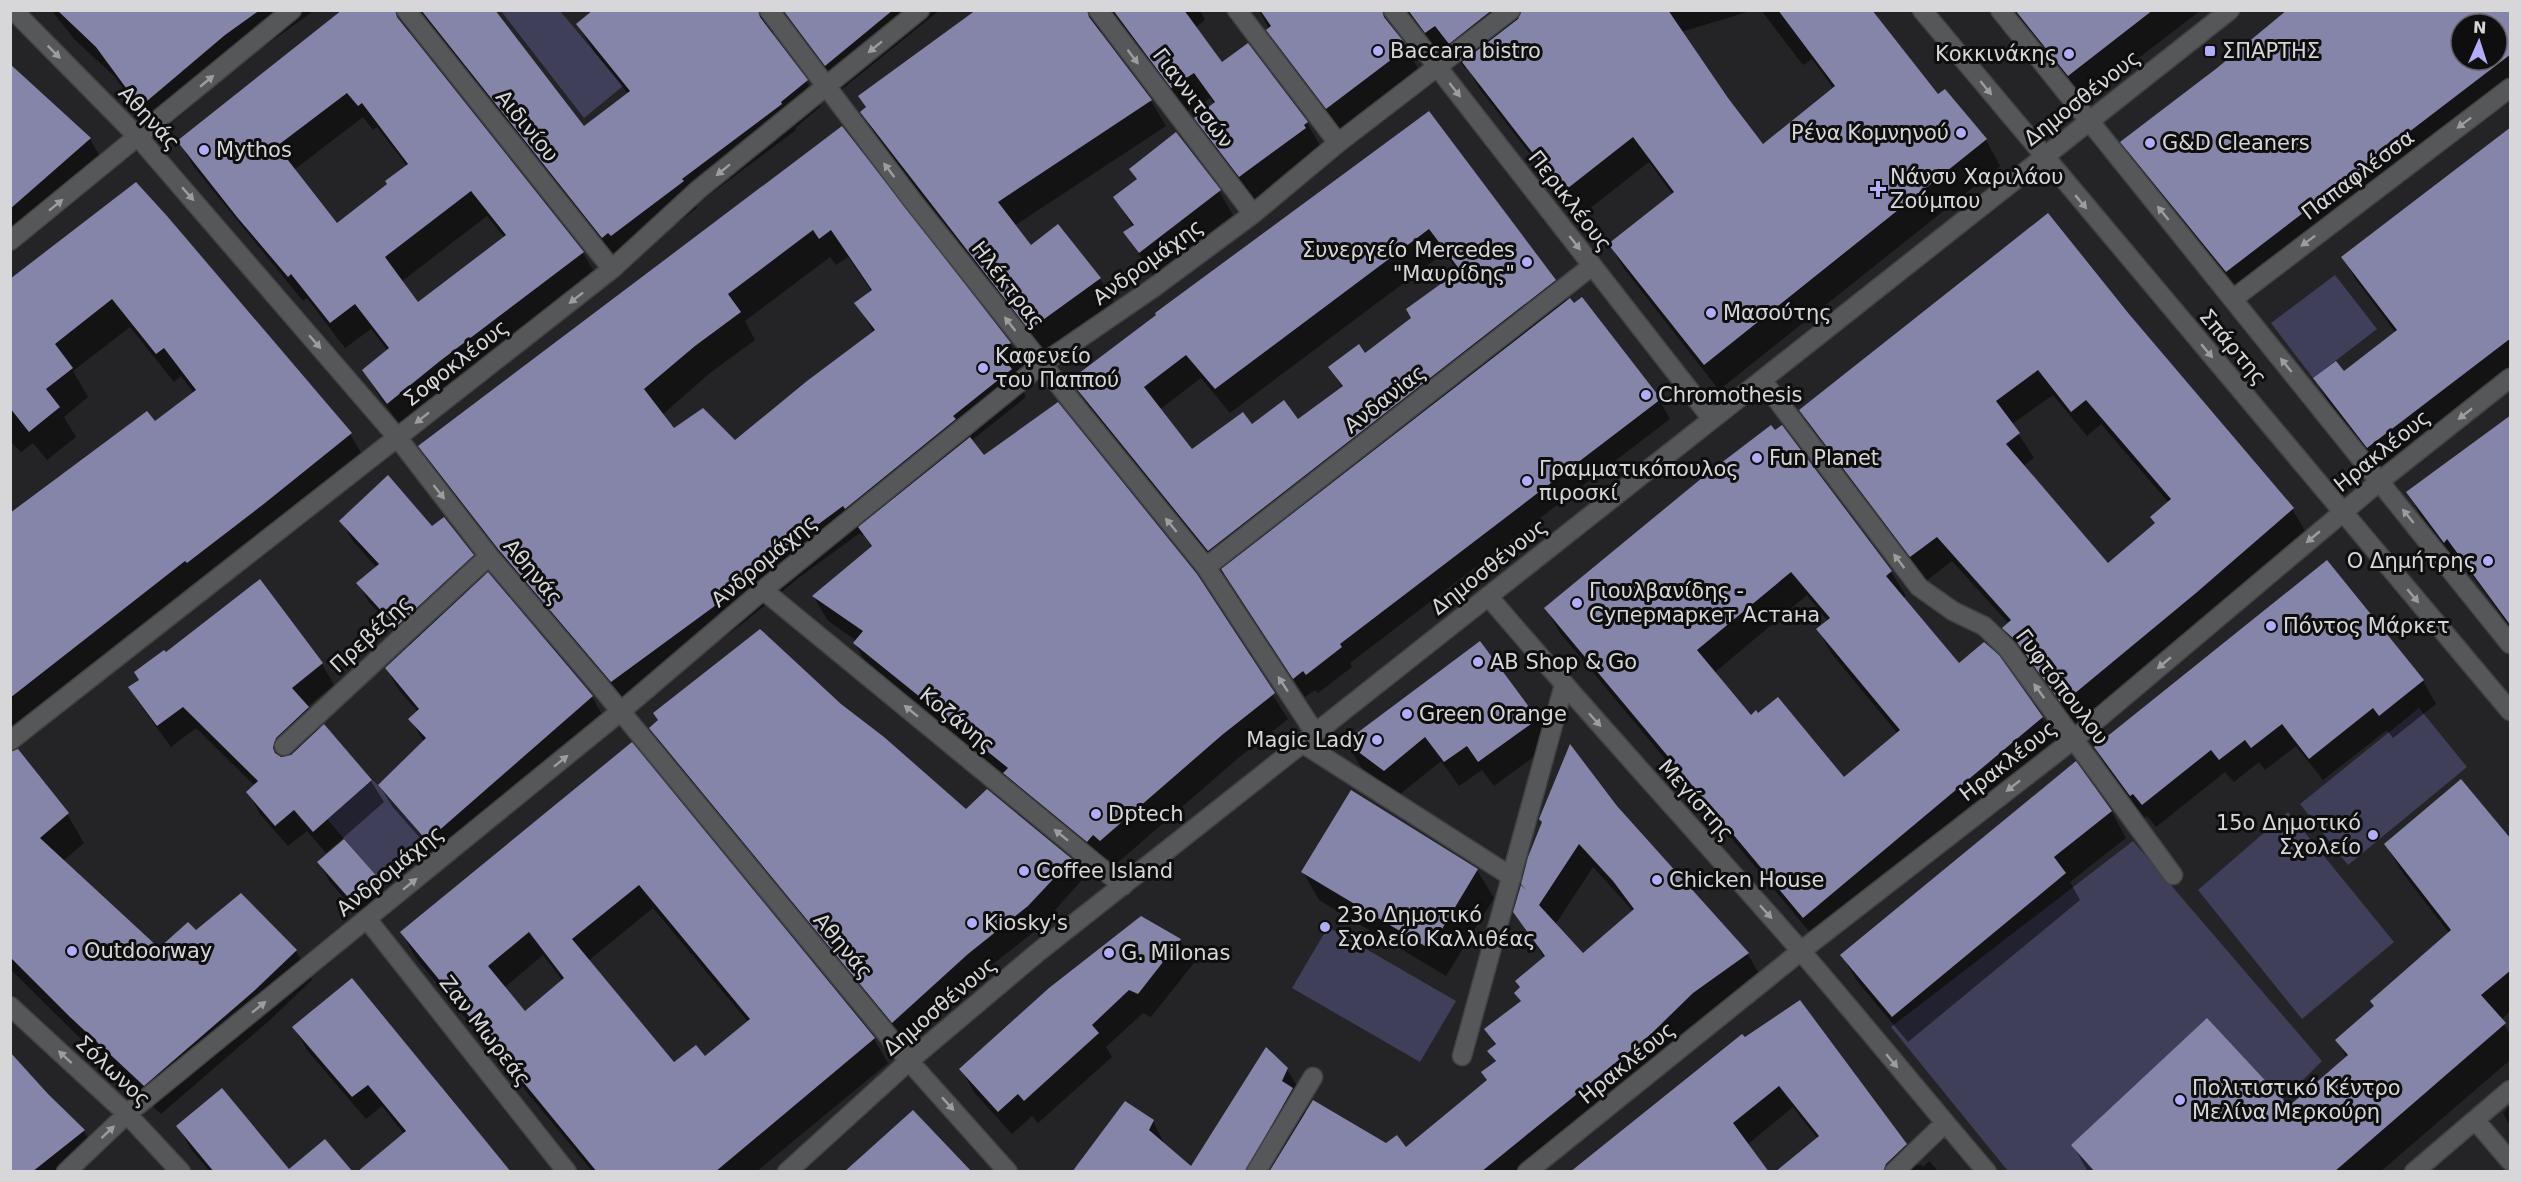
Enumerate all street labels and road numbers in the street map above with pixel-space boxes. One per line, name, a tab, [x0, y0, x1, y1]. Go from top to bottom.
street label: Γιαννιτσών	[1148, 43, 1238, 153]
street label: Δημοσθένους	[2019, 45, 2145, 151]
street label: Αθηνάς	[113, 81, 185, 155]
street label: Αιδινίου	[491, 85, 563, 167]
street label: Παπαφλέσσα	[2297, 125, 2419, 225]
street label: Περικλέους	[1523, 146, 1617, 256]
street label: Ανδρομάχης	[1088, 214, 1208, 310]
street label: Ηλέκτρας	[967, 237, 1049, 333]
street label: Σπάρτης	[2194, 304, 2272, 390]
street label: Σοφοκλέους	[399, 315, 513, 411]
street label: Ανδανiας	[1340, 360, 1430, 438]
street label: Ηρακλέους	[2329, 405, 2435, 497]
street label: Ανδρομάχης	[706, 510, 822, 612]
street label: Δημοσθένους	[1426, 514, 1552, 620]
street label: Αθηνάς	[499, 534, 567, 610]
street label: Πρεβέζης	[325, 590, 417, 678]
street label: Γυφτόπουλου	[2011, 625, 2113, 749]
street label: Κοζάνης	[915, 683, 999, 757]
street label: Ηρακλέους	[1955, 716, 2061, 806]
street label: Μεγίστης	[1653, 755, 1739, 845]
street label: Ανδρομάχης	[332, 821, 448, 921]
street label: Αθηνάς	[809, 908, 877, 984]
street label: Δημοσθένους	[878, 952, 1002, 1060]
street label: Ζαν Μωρεάς	[435, 971, 535, 1091]
street label: Ηρακλέους	[1574, 1017, 1680, 1109]
street label: Σόλωνος	[71, 1030, 155, 1112]

